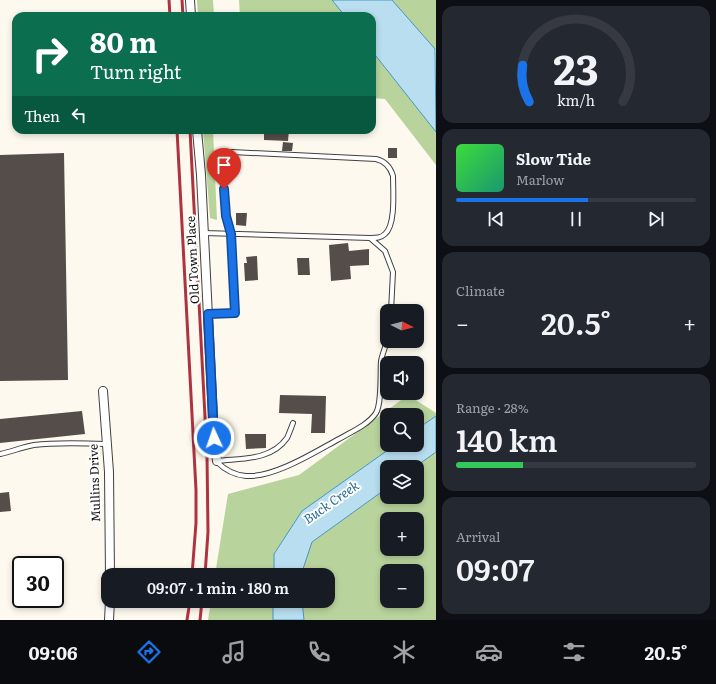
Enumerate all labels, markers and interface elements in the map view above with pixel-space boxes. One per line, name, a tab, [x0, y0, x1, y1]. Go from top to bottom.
text: 80 m	[90, 20, 157, 62]
icon: right	[24, 28, 76, 80]
text: 23	[553, 36, 599, 98]
text: Turn right	[90, 58, 181, 85]
text: km/h	[557, 89, 596, 110]
text: Then	[24, 104, 60, 127]
icon: left	[68, 104, 90, 126]
text: Slow Tide	[516, 147, 591, 170]
pin	[207, 148, 241, 189]
icon: arrive	[213, 154, 235, 176]
text: Marlow	[516, 170, 564, 189]
icon: previous	[485, 208, 507, 230]
icon: pause	[565, 208, 587, 230]
icon: next	[645, 208, 667, 230]
street label: Old Town Place	[181, 216, 203, 304]
text: Climate	[456, 281, 505, 300]
text: 20.5°	[541, 300, 611, 344]
north arrow	[380, 304, 424, 348]
map controls	[380, 304, 424, 608]
text: −	[456, 306, 469, 339]
text: +	[683, 306, 696, 339]
button: sound	[380, 356, 424, 400]
text: Range · 28%	[456, 398, 529, 417]
button: search	[380, 408, 424, 452]
position arrow	[193, 417, 235, 459]
text: 140 km	[456, 417, 558, 461]
street label: Mullins Drive	[84, 444, 104, 522]
button: layers	[380, 460, 424, 504]
water label: Buck Creek	[299, 475, 363, 528]
button: +	[380, 512, 424, 556]
text: Arrival	[456, 527, 500, 546]
text: 09:07	[456, 546, 534, 590]
speed limit sign: 30	[12, 556, 64, 608]
button: −	[380, 564, 424, 608]
text: 09:07 · 1 min · 180 m	[147, 576, 289, 599]
icon: directions	[135, 638, 163, 666]
icon: music	[220, 638, 248, 666]
icon: phone	[305, 638, 333, 666]
icon: climate	[390, 638, 418, 666]
icon: car	[475, 638, 503, 666]
icon: filters	[560, 638, 588, 666]
text: 09:06	[29, 639, 77, 666]
text: 20.5°	[645, 639, 687, 666]

